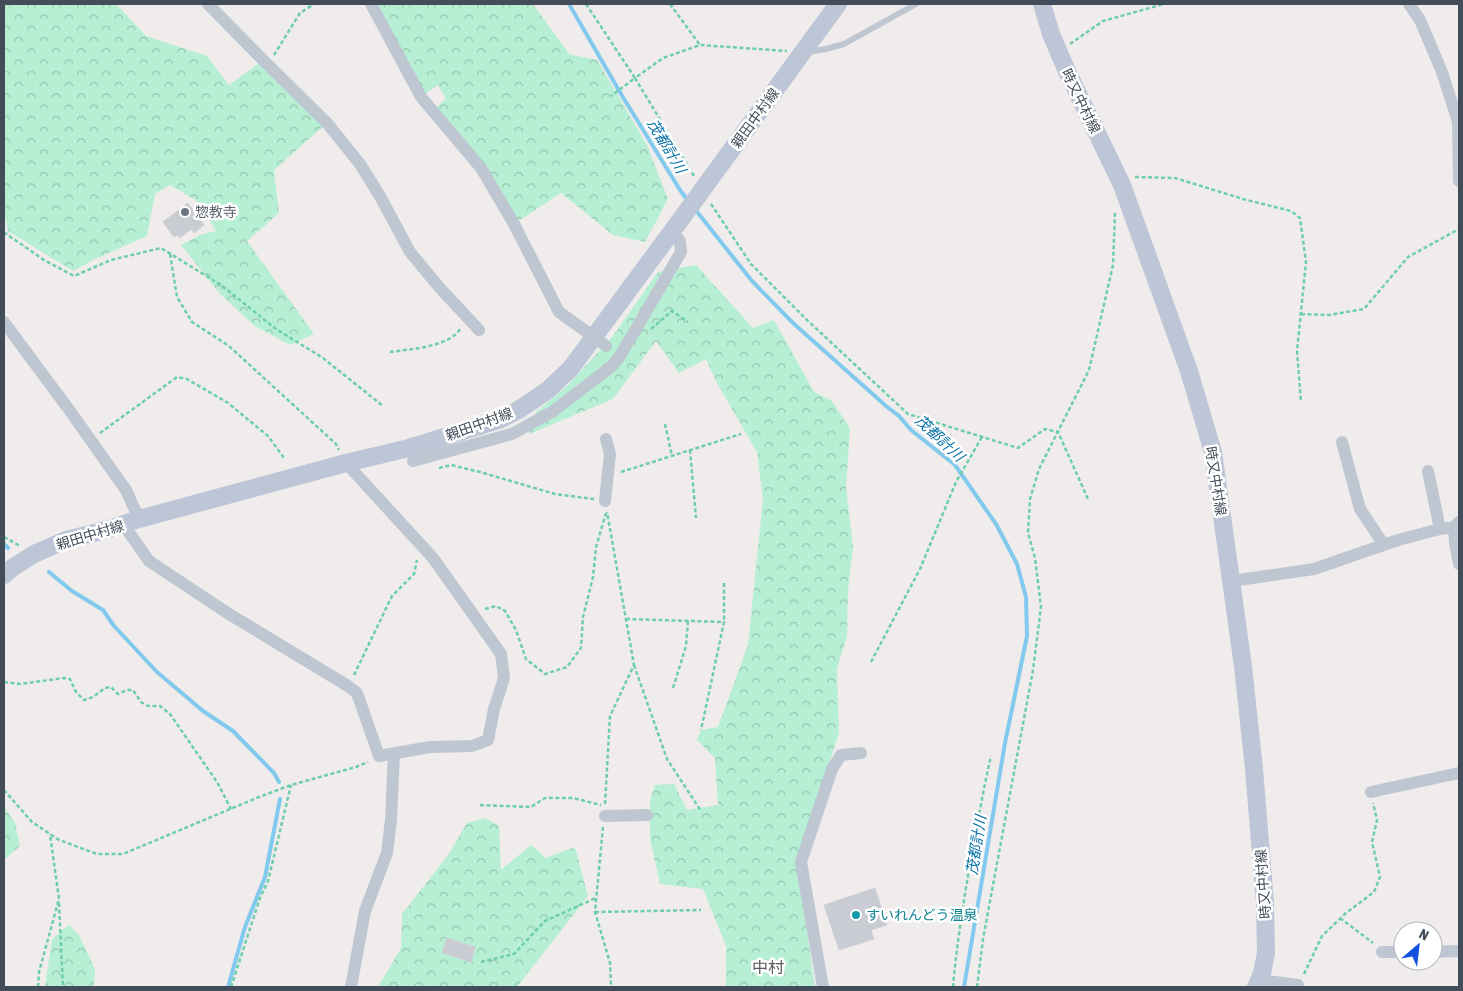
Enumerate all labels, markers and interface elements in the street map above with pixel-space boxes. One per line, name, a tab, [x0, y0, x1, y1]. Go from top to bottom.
street label: 時又中村線	[1058, 66, 1104, 136]
street label: 親田中村線	[728, 85, 782, 151]
water label: 茂都計川	[644, 116, 691, 178]
place label: 惣教寺	[195, 204, 237, 220]
marker: 惣教寺	[179, 206, 191, 218]
street label: 親田中村線	[443, 405, 515, 443]
water label: 茂都計川	[912, 411, 969, 466]
street label: 時又中村線	[1203, 445, 1229, 517]
street label: 親田中村線	[54, 517, 126, 553]
water label: 茂都計川	[963, 812, 989, 876]
street label: 時又中村線	[1253, 849, 1273, 919]
place label: すいれんどう温泉	[866, 907, 978, 923]
marker: すいれんどう温泉	[850, 909, 862, 921]
north arrow	[1393, 921, 1443, 971]
text: N	[1417, 926, 1432, 944]
district label: 中村	[752, 958, 784, 976]

